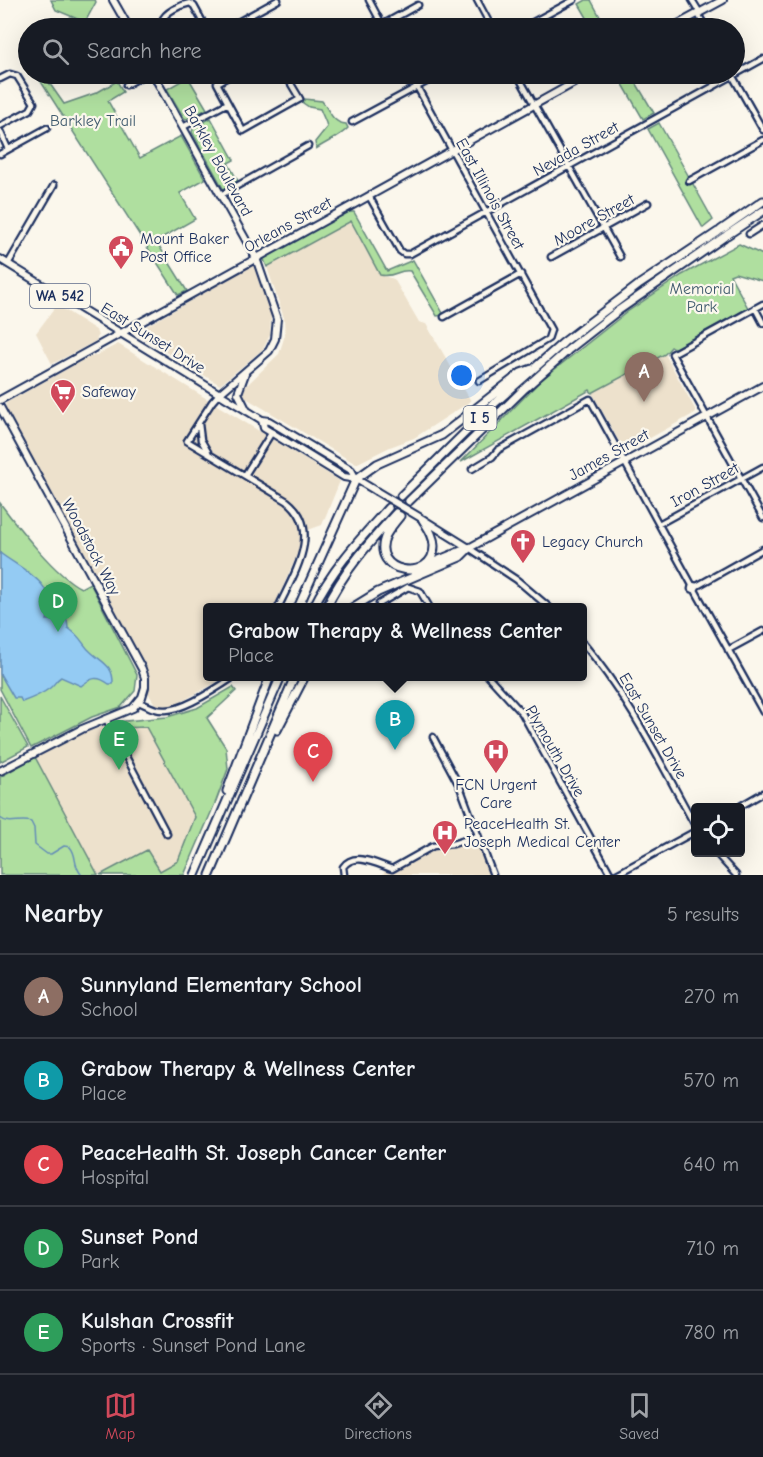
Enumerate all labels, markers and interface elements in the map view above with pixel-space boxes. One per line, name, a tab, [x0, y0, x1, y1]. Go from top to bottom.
search box	[18, 18, 745, 84]
icon: search	[39, 35, 72, 68]
text: Search here	[87, 38, 202, 64]
street label: Barkley Boulevard	[180, 103, 256, 219]
park label: Barkley Trail	[50, 112, 136, 130]
street label: Nevada Street	[530, 118, 622, 180]
street label: East Illinois Street	[452, 135, 528, 253]
street label: Moore Street	[550, 190, 638, 250]
street label: Orleans Street	[241, 193, 335, 256]
place label: Mount Baker Post Office	[140, 230, 229, 266]
public building icon: Mount Baker Post Office	[106, 233, 136, 271]
park label: Memorial Park	[670, 280, 734, 316]
road number: WA 542	[30, 284, 90, 308]
street label: East Sunset Drive	[98, 299, 208, 377]
pin: A	[624, 352, 664, 402]
your location	[447, 361, 476, 390]
supermarket icon: Safeway	[48, 377, 78, 415]
place label: Safeway	[82, 383, 137, 401]
road number: I 5	[464, 406, 496, 430]
street label: James Street	[566, 425, 653, 484]
street label: Iron Street	[668, 459, 743, 511]
street label: Woodstock Way	[58, 496, 124, 599]
church icon: Legacy Church	[508, 527, 538, 565]
place label: Legacy Church	[542, 533, 643, 551]
pin: D	[38, 582, 78, 632]
popup	[203, 603, 587, 681]
text: Grabow Therapy & Wellness Center	[228, 618, 562, 644]
text: Place	[228, 644, 274, 667]
street label: East Sunset Drive	[615, 670, 691, 782]
pin: B	[376, 700, 414, 750]
street label: Plymouth Drive	[522, 702, 588, 800]
pin: E	[100, 720, 138, 770]
pin: C	[294, 732, 332, 782]
hospital icon: FCN Urgent Care	[481, 737, 511, 775]
place label: FCN Urgent Care	[455, 776, 537, 812]
map controls	[691, 803, 745, 857]
button: locate	[691, 803, 745, 857]
place label: PeaceHealth St. Joseph Medical Center	[464, 815, 621, 851]
hospital icon: PeaceHealth St. Joseph Medical Center	[430, 818, 460, 856]
text: Nearby	[24, 899, 103, 929]
text: 5 results	[667, 903, 739, 926]
text: Sunnyland Elementary School	[81, 972, 362, 998]
text: A	[38, 985, 49, 1008]
text: 270 m	[684, 985, 739, 1008]
text: School	[81, 998, 138, 1021]
text: Grabow Therapy & Wellness Center	[81, 1056, 415, 1082]
text: B	[37, 1069, 50, 1092]
text: 570 m	[683, 1069, 739, 1092]
text: Place	[81, 1082, 127, 1105]
text: PeaceHealth St. Joseph Cancer Center	[81, 1140, 446, 1166]
text: C	[37, 1153, 50, 1176]
text: 640 m	[683, 1153, 739, 1176]
text: Hospital	[81, 1166, 149, 1189]
text: Sunset Pond	[81, 1224, 199, 1250]
text: D	[37, 1237, 50, 1260]
text: 710 m	[686, 1237, 739, 1260]
text: Park	[81, 1250, 119, 1273]
text: Kulshan Crossfit	[81, 1308, 233, 1334]
text: E	[38, 1321, 49, 1344]
text: 780 m	[684, 1321, 739, 1344]
text: Sports · Sunset Pond Lane	[81, 1334, 305, 1357]
tab: Map	[104, 1389, 137, 1443]
tab: Directions	[344, 1389, 412, 1443]
tab: Saved	[619, 1389, 659, 1443]

